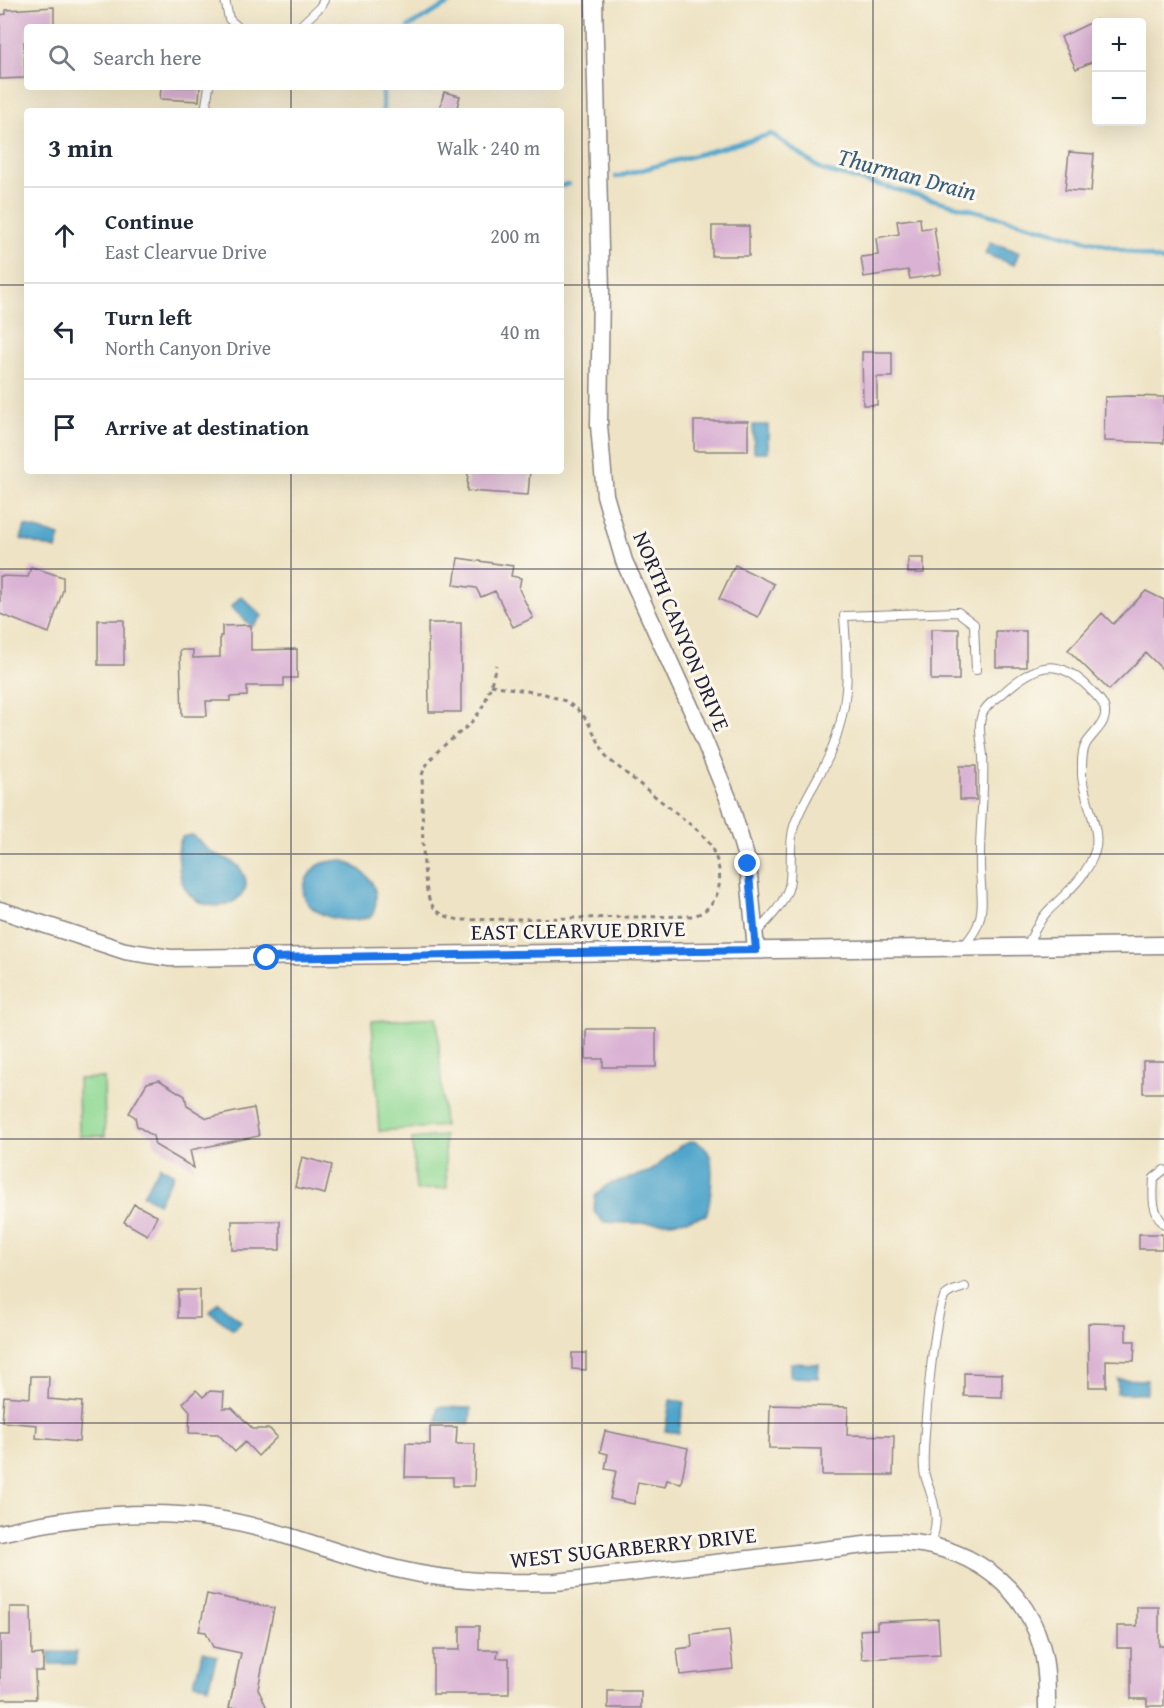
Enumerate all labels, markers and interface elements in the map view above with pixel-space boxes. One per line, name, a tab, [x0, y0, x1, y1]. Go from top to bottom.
map controls	[1092, 18, 1146, 126]
button: +	[1092, 18, 1146, 72]
search box	[24, 24, 564, 90]
icon: search	[45, 41, 78, 74]
text: Search here	[93, 41, 202, 73]
button: −	[1092, 72, 1146, 126]
text: 3 min	[48, 128, 113, 167]
text: Walk · 240 m	[437, 133, 540, 162]
water label: Thurman Drain	[834, 139, 980, 209]
text: Continue	[105, 205, 194, 237]
icon: ahead	[48, 219, 81, 252]
text: 200 m	[490, 221, 540, 250]
text: East Clearvue Drive	[105, 237, 267, 266]
text: Turn left	[105, 301, 192, 333]
icon: left	[48, 315, 81, 348]
text: 40 m	[500, 317, 540, 346]
text: North Canyon Drive	[105, 333, 271, 362]
icon: arrive	[48, 411, 81, 444]
text: Arrive at destination	[105, 411, 309, 443]
street label: NORTH CANYON DRIVE	[625, 526, 739, 736]
route end	[734, 850, 760, 876]
street label: EAST CLEARVUE DRIVE	[470, 912, 686, 948]
route start	[253, 944, 279, 970]
street label: WEST SUGARBERRY DRIVE	[508, 1518, 758, 1576]

